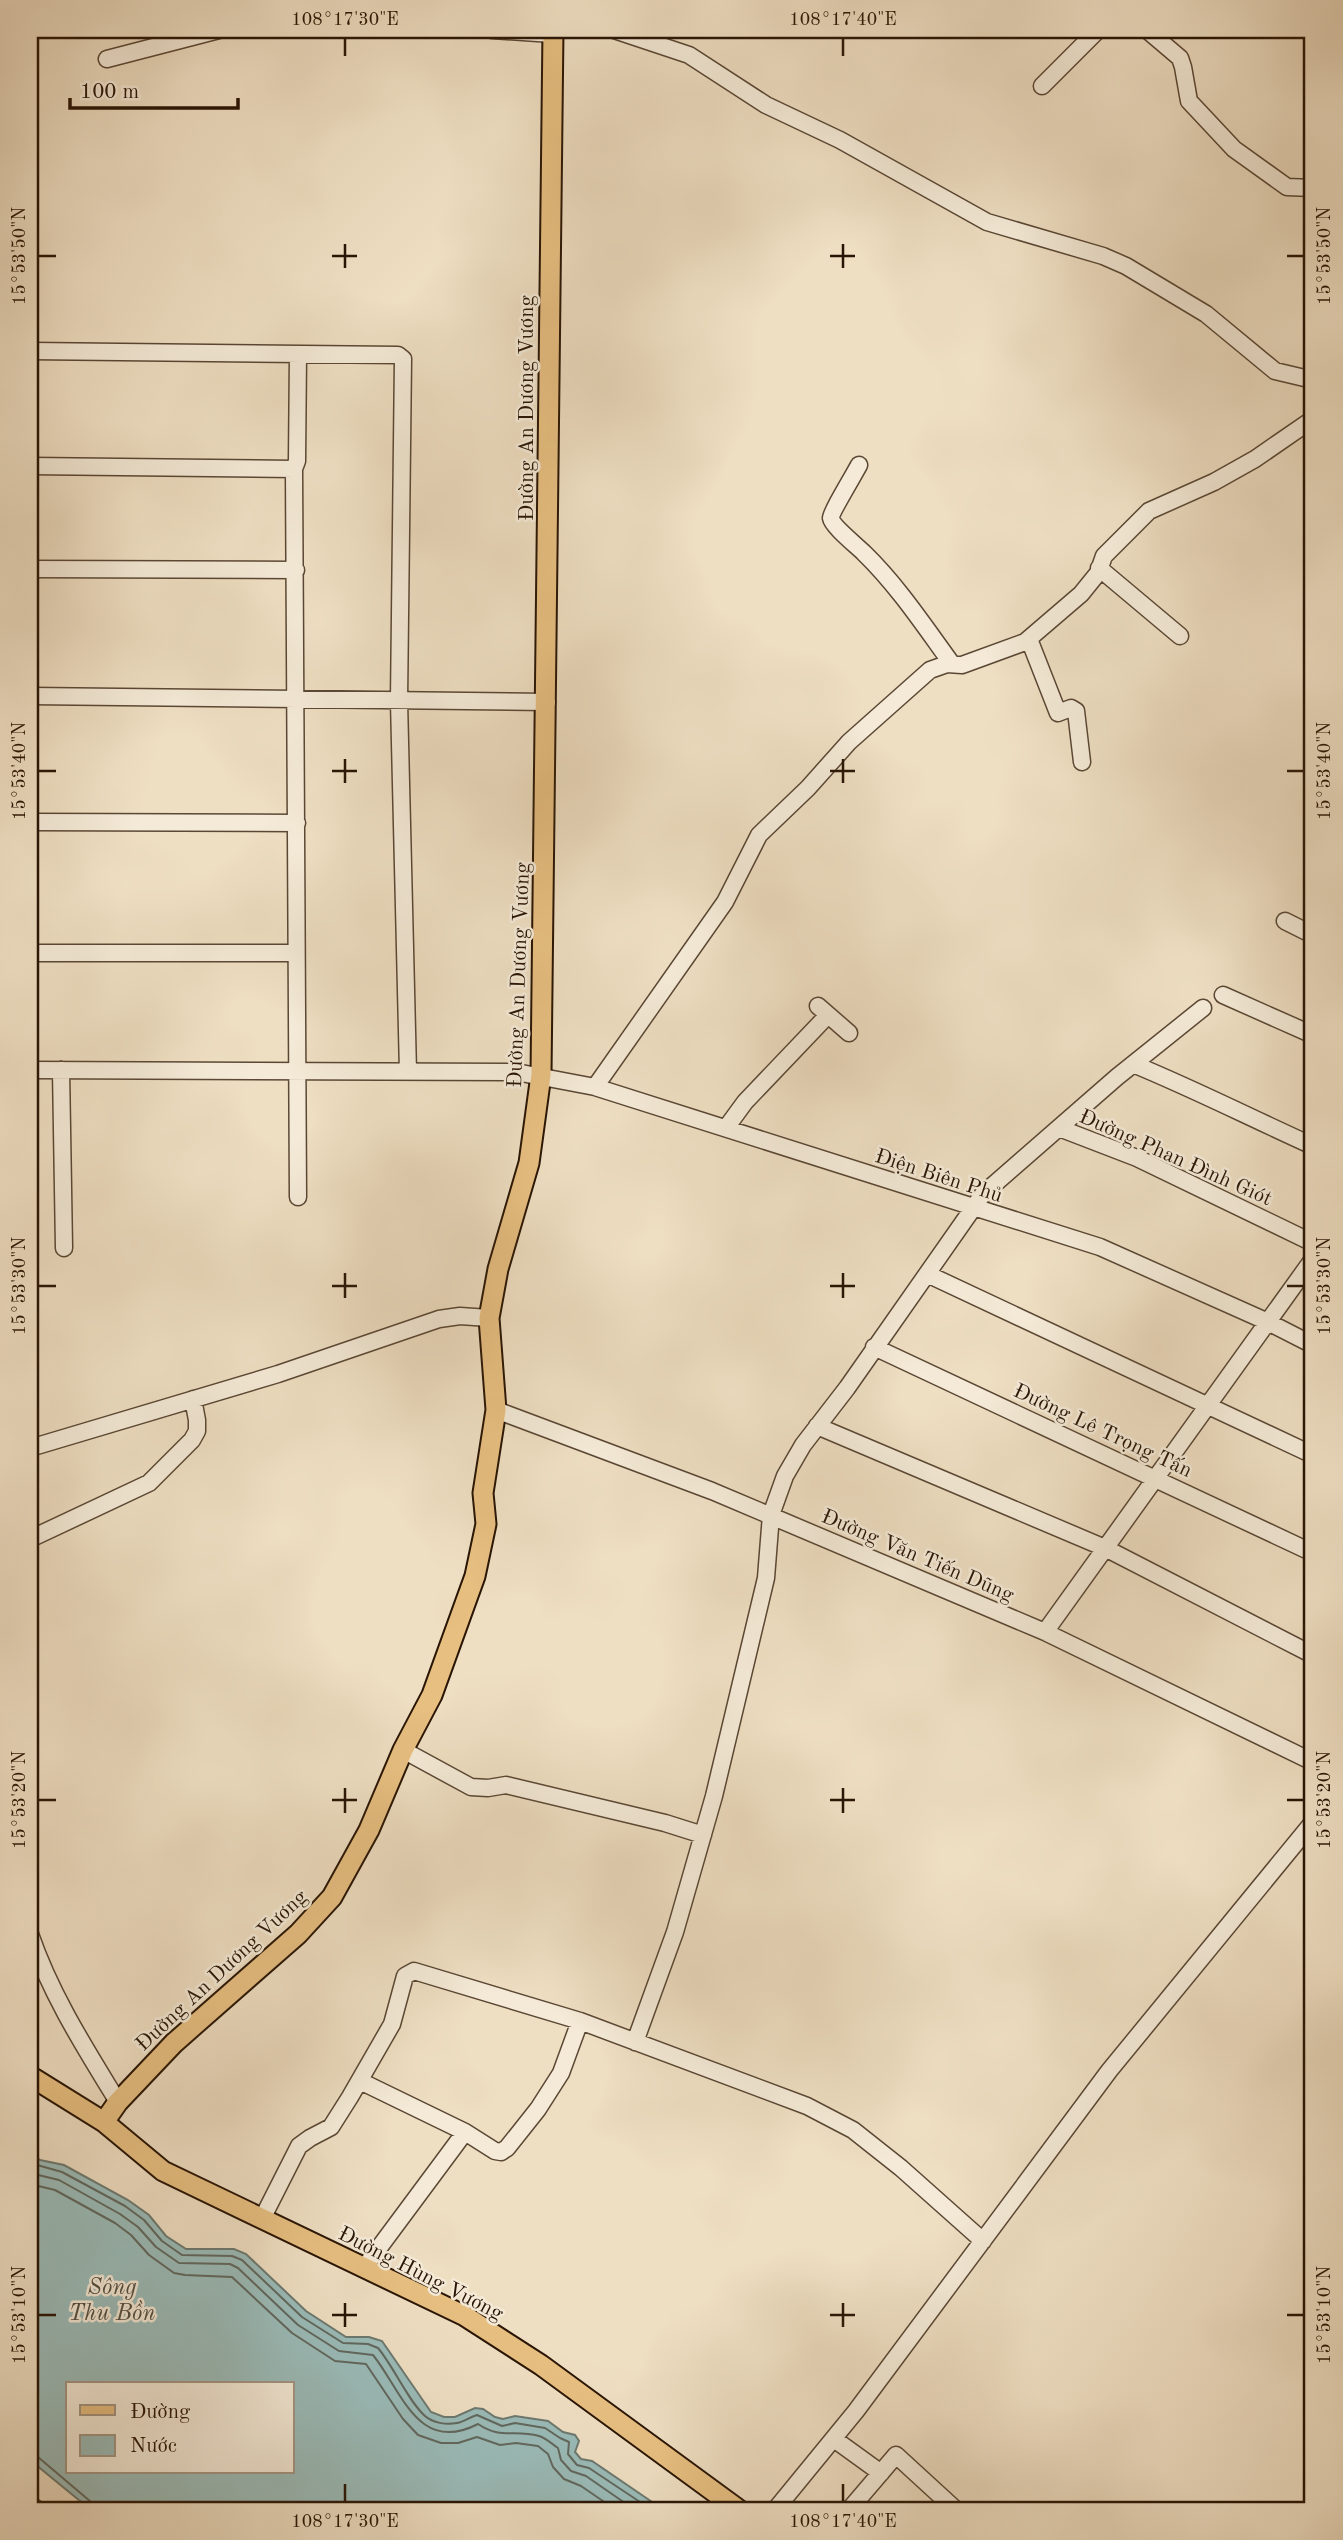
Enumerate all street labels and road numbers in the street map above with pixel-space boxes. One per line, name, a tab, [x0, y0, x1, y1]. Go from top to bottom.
street label: Đường An Dương Vương	[517, 294, 538, 521]
street label: Đường An Dương Vương	[505, 861, 534, 1088]
street label: Đường Phan Đình Giót	[1076, 1106, 1275, 1210]
street label: Điện Biên Phủ	[872, 1146, 1005, 1207]
street label: Đường Lê Trọng Tấn	[1010, 1380, 1195, 1482]
street label: Đường Văn Tiến Dũng	[818, 1505, 1018, 1607]
street label: Đường An Dương Vương	[132, 1886, 312, 2056]
street label: Đường Hùng Vương	[334, 2224, 507, 2325]

